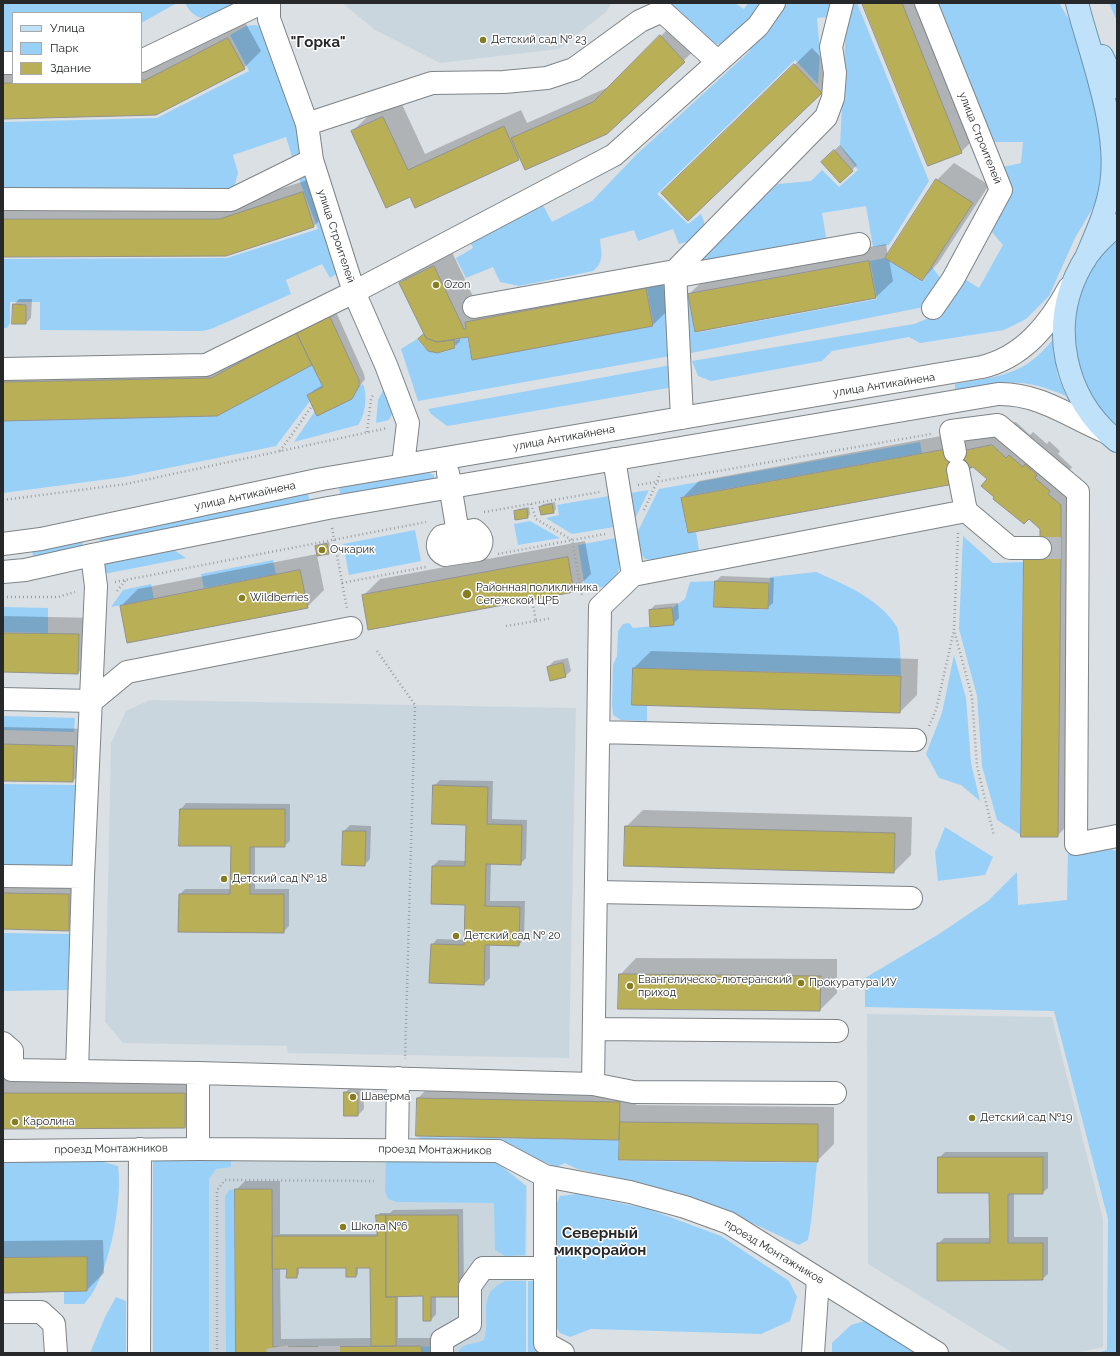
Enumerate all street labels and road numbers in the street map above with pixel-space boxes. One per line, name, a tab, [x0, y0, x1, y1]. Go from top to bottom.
street label: улица Строителей	[956, 90, 1004, 186]
street label: улица Строителей	[315, 188, 357, 284]
street label: улица Антикайнена	[832, 370, 936, 400]
street label: улица Антикайнена	[512, 423, 616, 453]
street label: улица Антикайнена	[193, 479, 297, 513]
street label: проезд Монтажников	[54, 1141, 168, 1157]
street label: проезд Монтажников	[378, 1142, 492, 1158]
street label: проезд Монтажников	[722, 1217, 826, 1287]

